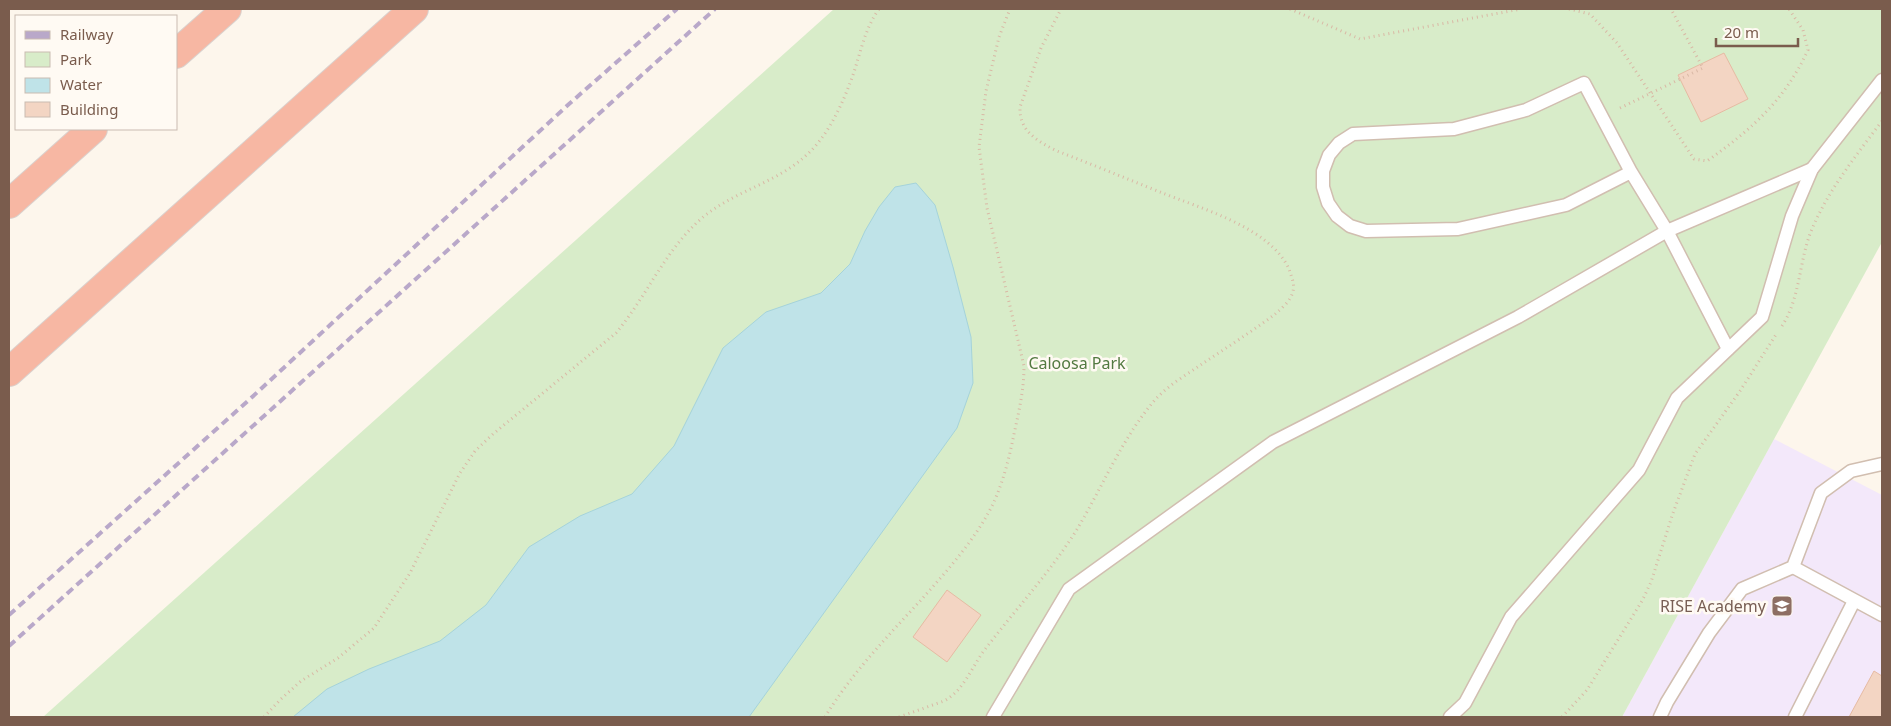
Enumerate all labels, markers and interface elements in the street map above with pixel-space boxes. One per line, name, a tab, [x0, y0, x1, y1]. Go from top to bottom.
legend	[15, 15, 178, 130]
scale bar	[1716, 15, 1798, 47]
text: 20 m	[1724, 22, 1759, 42]
text: Railway	[60, 24, 114, 44]
text: Park	[60, 49, 92, 69]
text: Water	[60, 74, 102, 94]
text: Building	[60, 99, 118, 119]
park label: Caloosa Park	[1028, 352, 1126, 374]
school or university icon: RISE Academy	[1770, 594, 1794, 618]
place label: RISE Academy	[1660, 595, 1767, 617]

